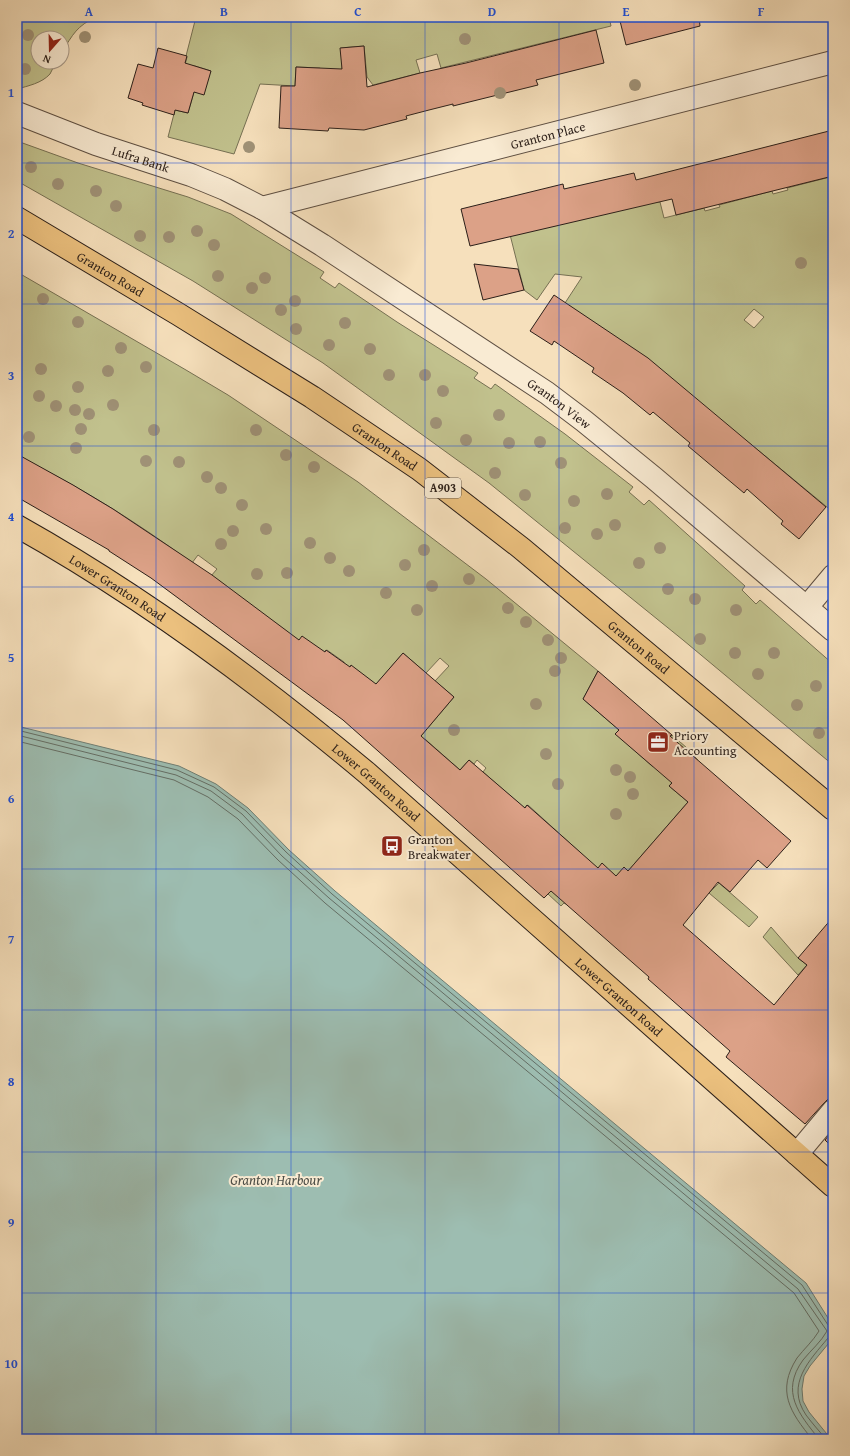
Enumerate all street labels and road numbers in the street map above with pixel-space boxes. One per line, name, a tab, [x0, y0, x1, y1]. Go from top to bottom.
street label: Granton Place	[509, 117, 587, 154]
street label: Lufra Bank	[110, 141, 172, 177]
street label: Granton Road	[73, 247, 147, 302]
street label: Granton View	[523, 374, 596, 434]
street label: Granton Road	[348, 418, 421, 475]
road number: A903	[425, 478, 461, 498]
street label: Lower Granton Road	[66, 550, 169, 626]
street label: Granton Road	[604, 616, 674, 679]
street label: Lower Granton Road	[328, 739, 424, 826]
street label: Lower Granton Road	[571, 953, 667, 1041]

